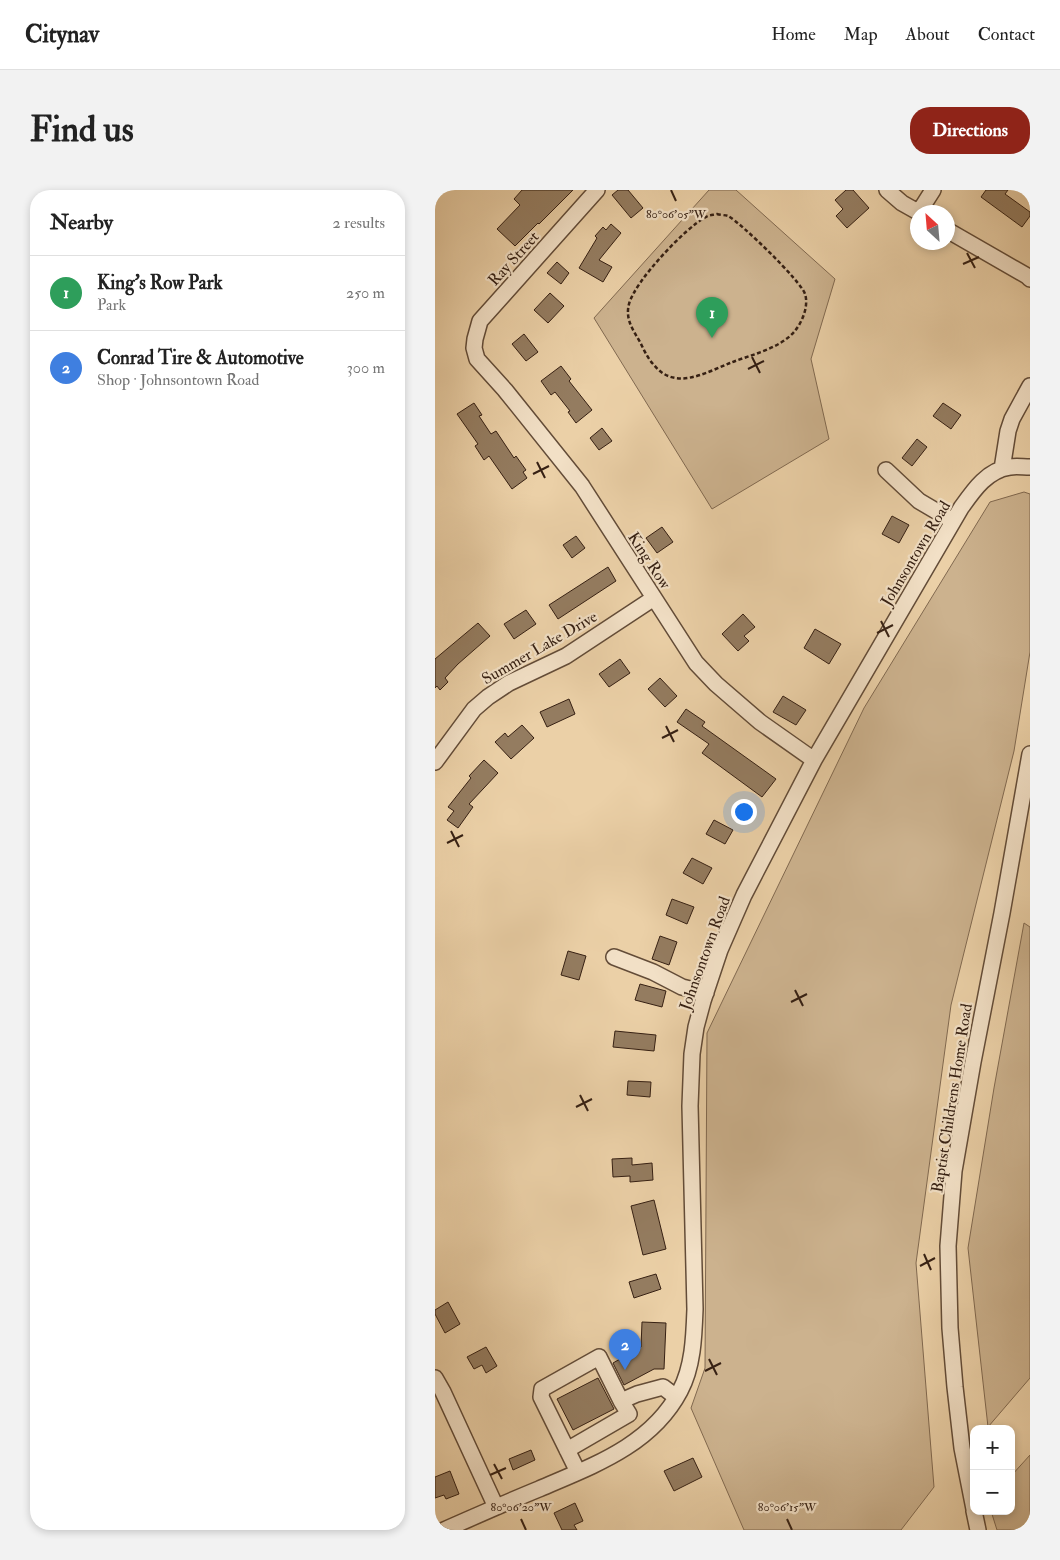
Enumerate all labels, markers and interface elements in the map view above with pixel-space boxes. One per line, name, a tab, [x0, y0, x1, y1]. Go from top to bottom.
text: Citynav	[25, 19, 99, 50]
text: Home	[771, 23, 816, 46]
text: Map	[844, 23, 878, 46]
text: About	[906, 23, 950, 46]
text: Contact	[978, 23, 1035, 46]
button: Directions	[910, 107, 1030, 154]
text: Find us	[30, 108, 134, 152]
north arrow	[910, 205, 955, 250]
text: 80°06'05"W	[646, 207, 707, 222]
text: Nearby	[50, 209, 113, 236]
text: 2 results	[332, 213, 385, 233]
street label: Ray Street	[484, 227, 544, 290]
text: King's Row Park	[97, 271, 223, 295]
text: 1	[63, 283, 69, 303]
text: 250 m	[346, 283, 385, 303]
text: Park	[97, 295, 126, 315]
pin: 1	[696, 297, 728, 338]
text: Conrad Tire & Automotive	[97, 346, 304, 370]
text: 2	[62, 358, 70, 378]
text: 300 m	[347, 358, 385, 378]
text: Shop · Johnsontown Road	[97, 370, 259, 390]
street label: Johnsontown Road	[876, 497, 956, 611]
street label: King Row	[623, 528, 676, 594]
street label: Summer Lake Drive	[478, 607, 601, 689]
your location	[731, 799, 757, 825]
street label: Johnsontown Road	[675, 894, 736, 1014]
street label: Baptist Childrens Home Road	[927, 1002, 978, 1194]
pin: 2	[609, 1329, 641, 1370]
map controls	[970, 1425, 1015, 1515]
button: +	[970, 1425, 1015, 1470]
button: −	[970, 1470, 1015, 1515]
text: 80°06'20"W	[491, 1500, 552, 1515]
text: 80°06'15"W	[758, 1500, 817, 1515]

